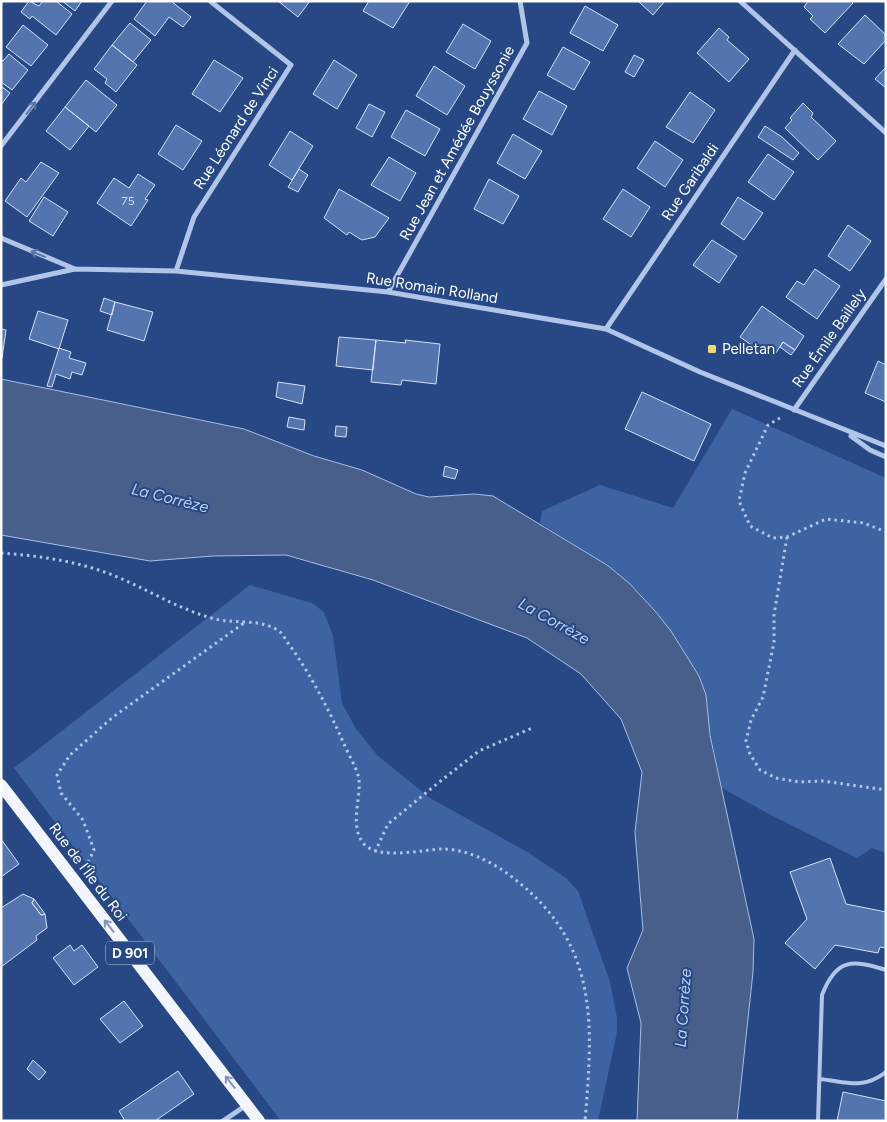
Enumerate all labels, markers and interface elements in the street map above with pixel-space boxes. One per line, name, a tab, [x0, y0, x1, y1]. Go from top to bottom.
street label: Rue Jean et Amédée Bouyssonie	[396, 43, 518, 243]
street label: Rue Léonard de Vinci	[190, 63, 282, 193]
one-way arrow	[26, 101, 36, 115]
street label: Rue Garibaldi	[658, 140, 722, 224]
house number: 75	[121, 194, 135, 208]
one-way arrow	[31, 249, 46, 259]
street label: Rue Romain Rolland	[365, 269, 499, 307]
street label: Rue Émile Baillely	[788, 285, 870, 391]
place label: Pelletan	[722, 340, 775, 358]
marker: Pelletan	[706, 343, 718, 355]
water label: La Corrèze	[129, 479, 211, 517]
water label: La Corrèze	[515, 594, 593, 649]
street label: Rue de l'Île du Roi	[45, 819, 131, 925]
one-way arrow	[104, 919, 114, 933]
road number: D 901	[106, 941, 154, 964]
water label: La Corrèze	[671, 968, 695, 1048]
one-way arrow	[225, 1075, 235, 1089]

